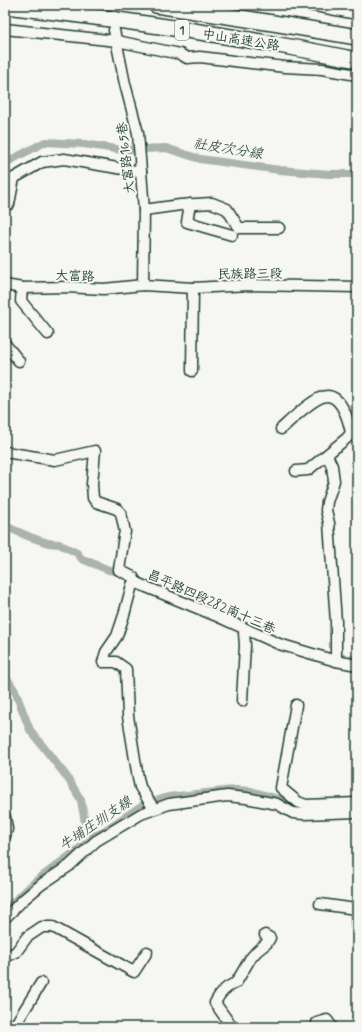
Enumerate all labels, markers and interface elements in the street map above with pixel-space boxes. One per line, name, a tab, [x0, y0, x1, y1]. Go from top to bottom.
road number: 1	[175, 20, 189, 40]
street label: 中山高速公路	[201, 26, 281, 55]
street label: 大富路165巷	[114, 121, 139, 195]
water label: 社皮次分線	[192, 135, 265, 164]
street label: 民族路三段	[217, 265, 283, 284]
street label: 大富路	[55, 267, 95, 286]
street label: 昌平路四段282南十三巷	[145, 566, 278, 638]
water label: 牛埔庄圳支線	[56, 792, 136, 855]

